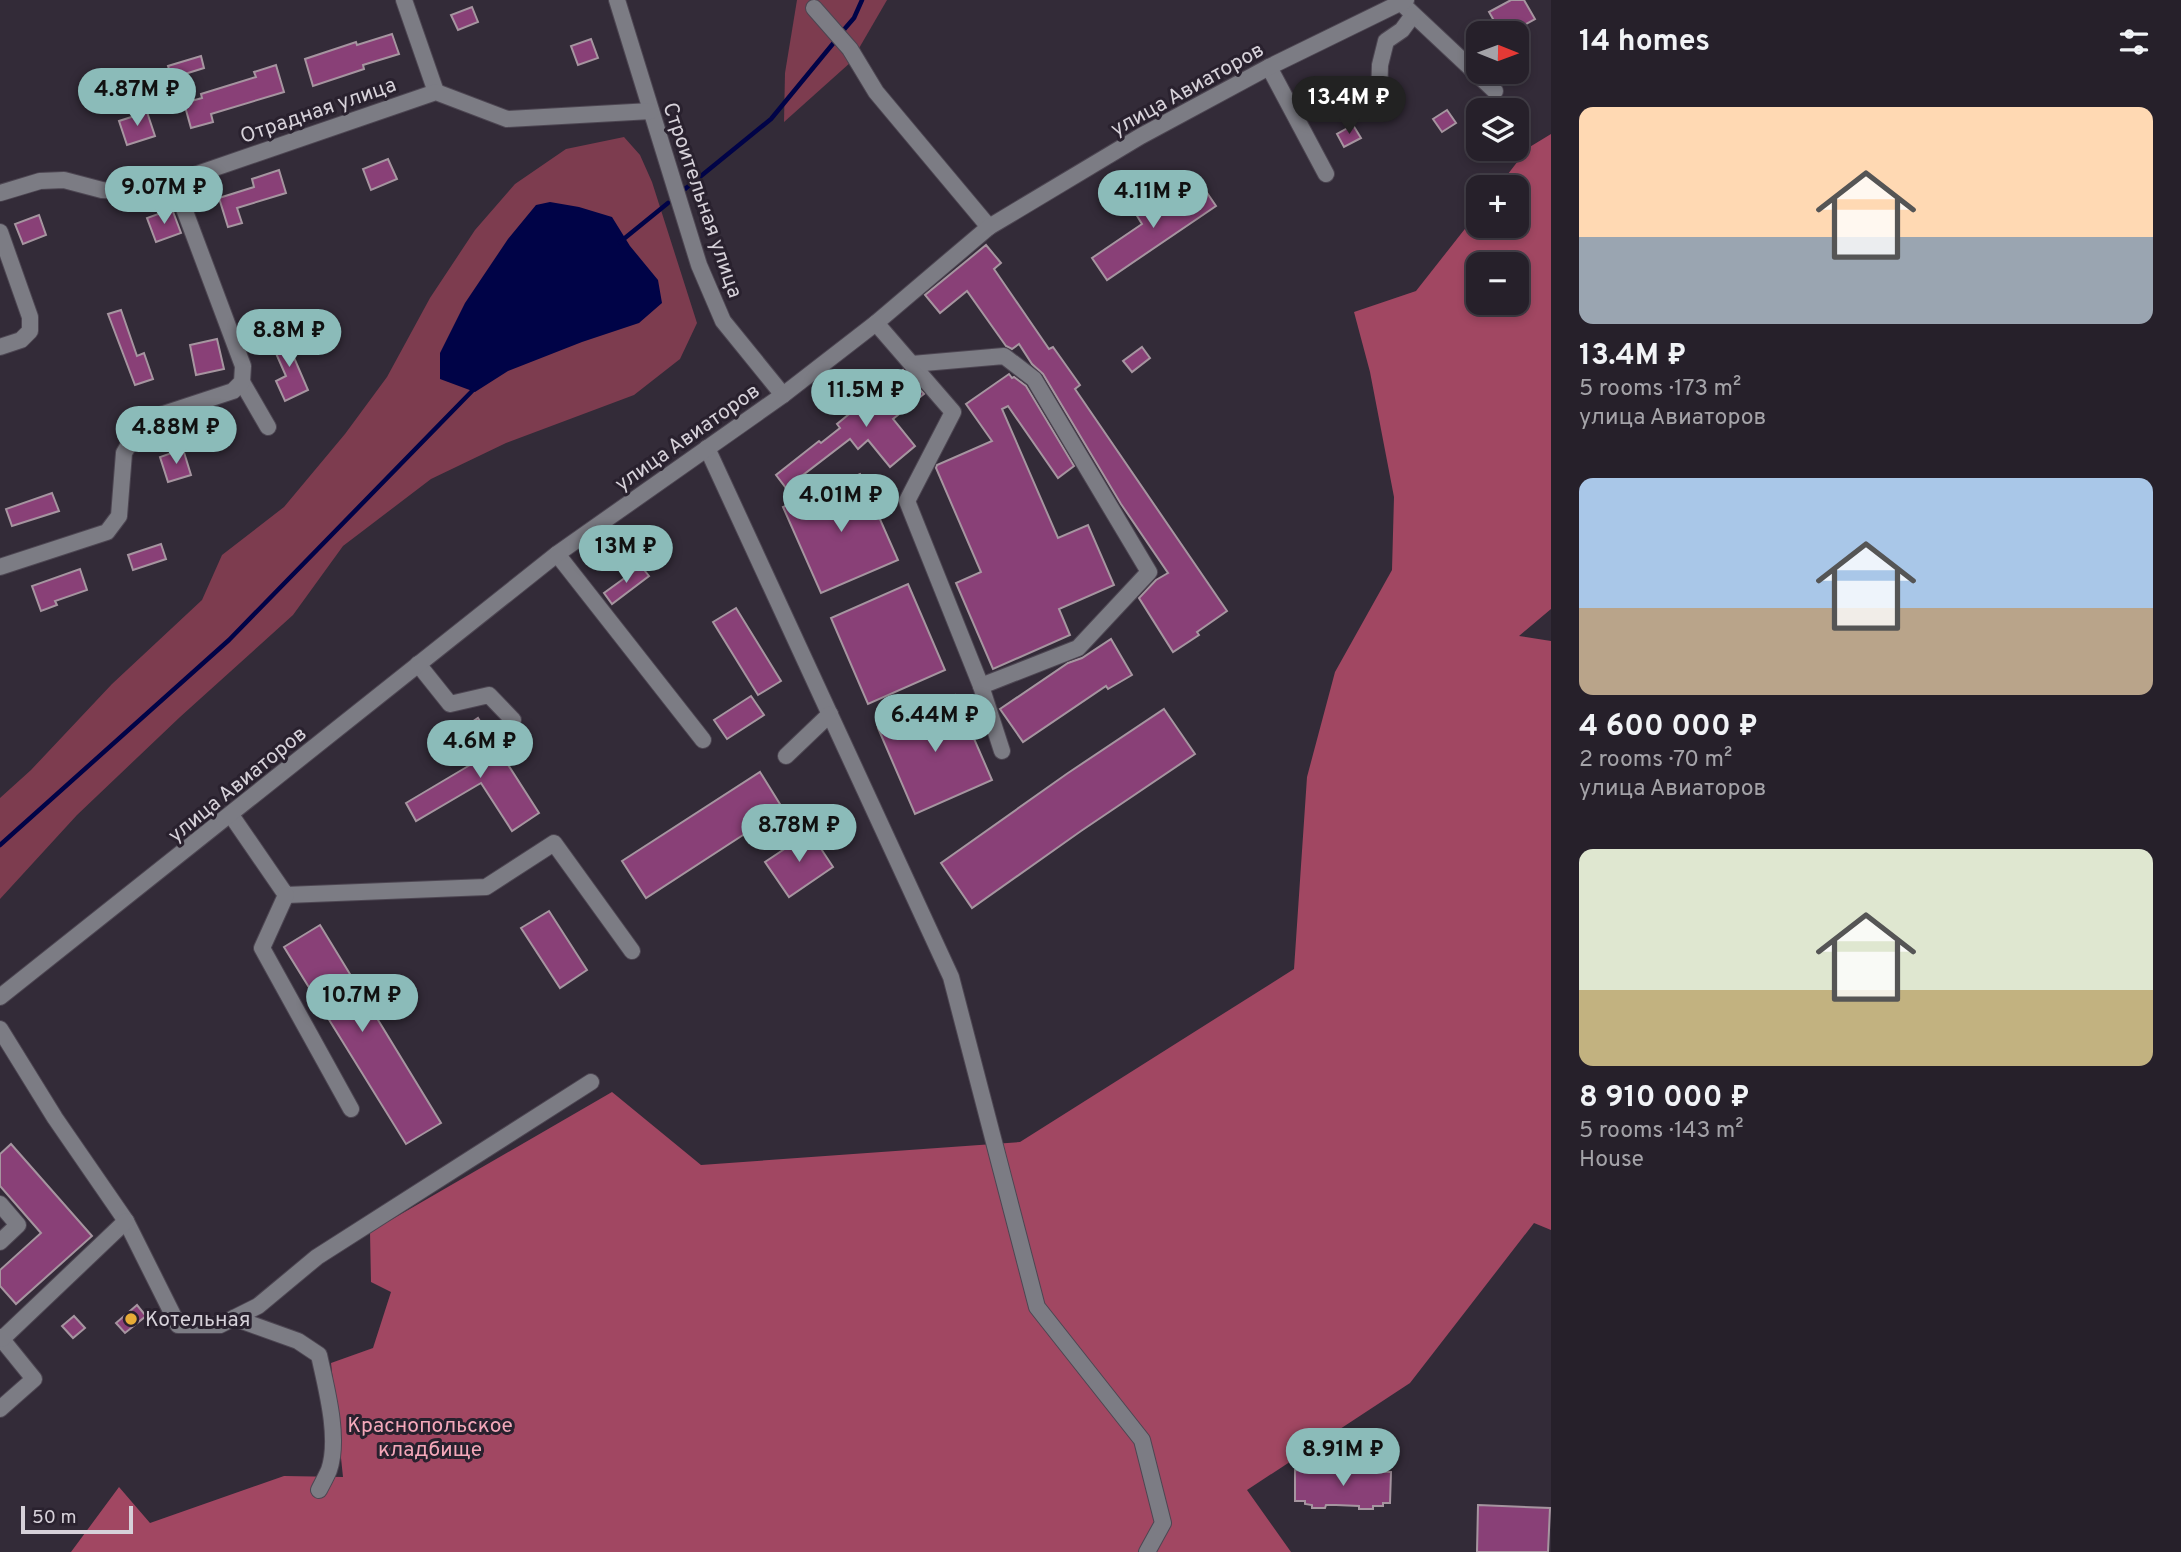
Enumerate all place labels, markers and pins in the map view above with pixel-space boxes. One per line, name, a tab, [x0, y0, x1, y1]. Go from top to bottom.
pin: 4.87M ₽	[72, 68, 202, 128]
pin: 13.4M ₽	[1284, 76, 1414, 136]
pin: 9.07M ₽	[99, 166, 229, 226]
pin: 4.11M ₽	[1088, 170, 1218, 230]
pin: 8.8M ₽	[232, 310, 346, 369]
pin: 11.5M ₽	[801, 370, 931, 429]
pin: 4.88M ₽	[111, 406, 241, 466]
pin: 4.01M ₽	[776, 475, 906, 534]
pin: 13M ₽	[577, 526, 675, 585]
pin: 6.44M ₽	[870, 694, 1000, 754]
pin: 4.6M ₽	[423, 720, 537, 780]
pin: 8.78M ₽	[734, 804, 864, 864]
pin: 10.7M ₽	[297, 974, 427, 1034]
place label: Котельная	[145, 1307, 250, 1334]
marker: Котельная	[123, 1311, 139, 1327]
pin: 8.91M ₽	[1278, 1428, 1408, 1488]

